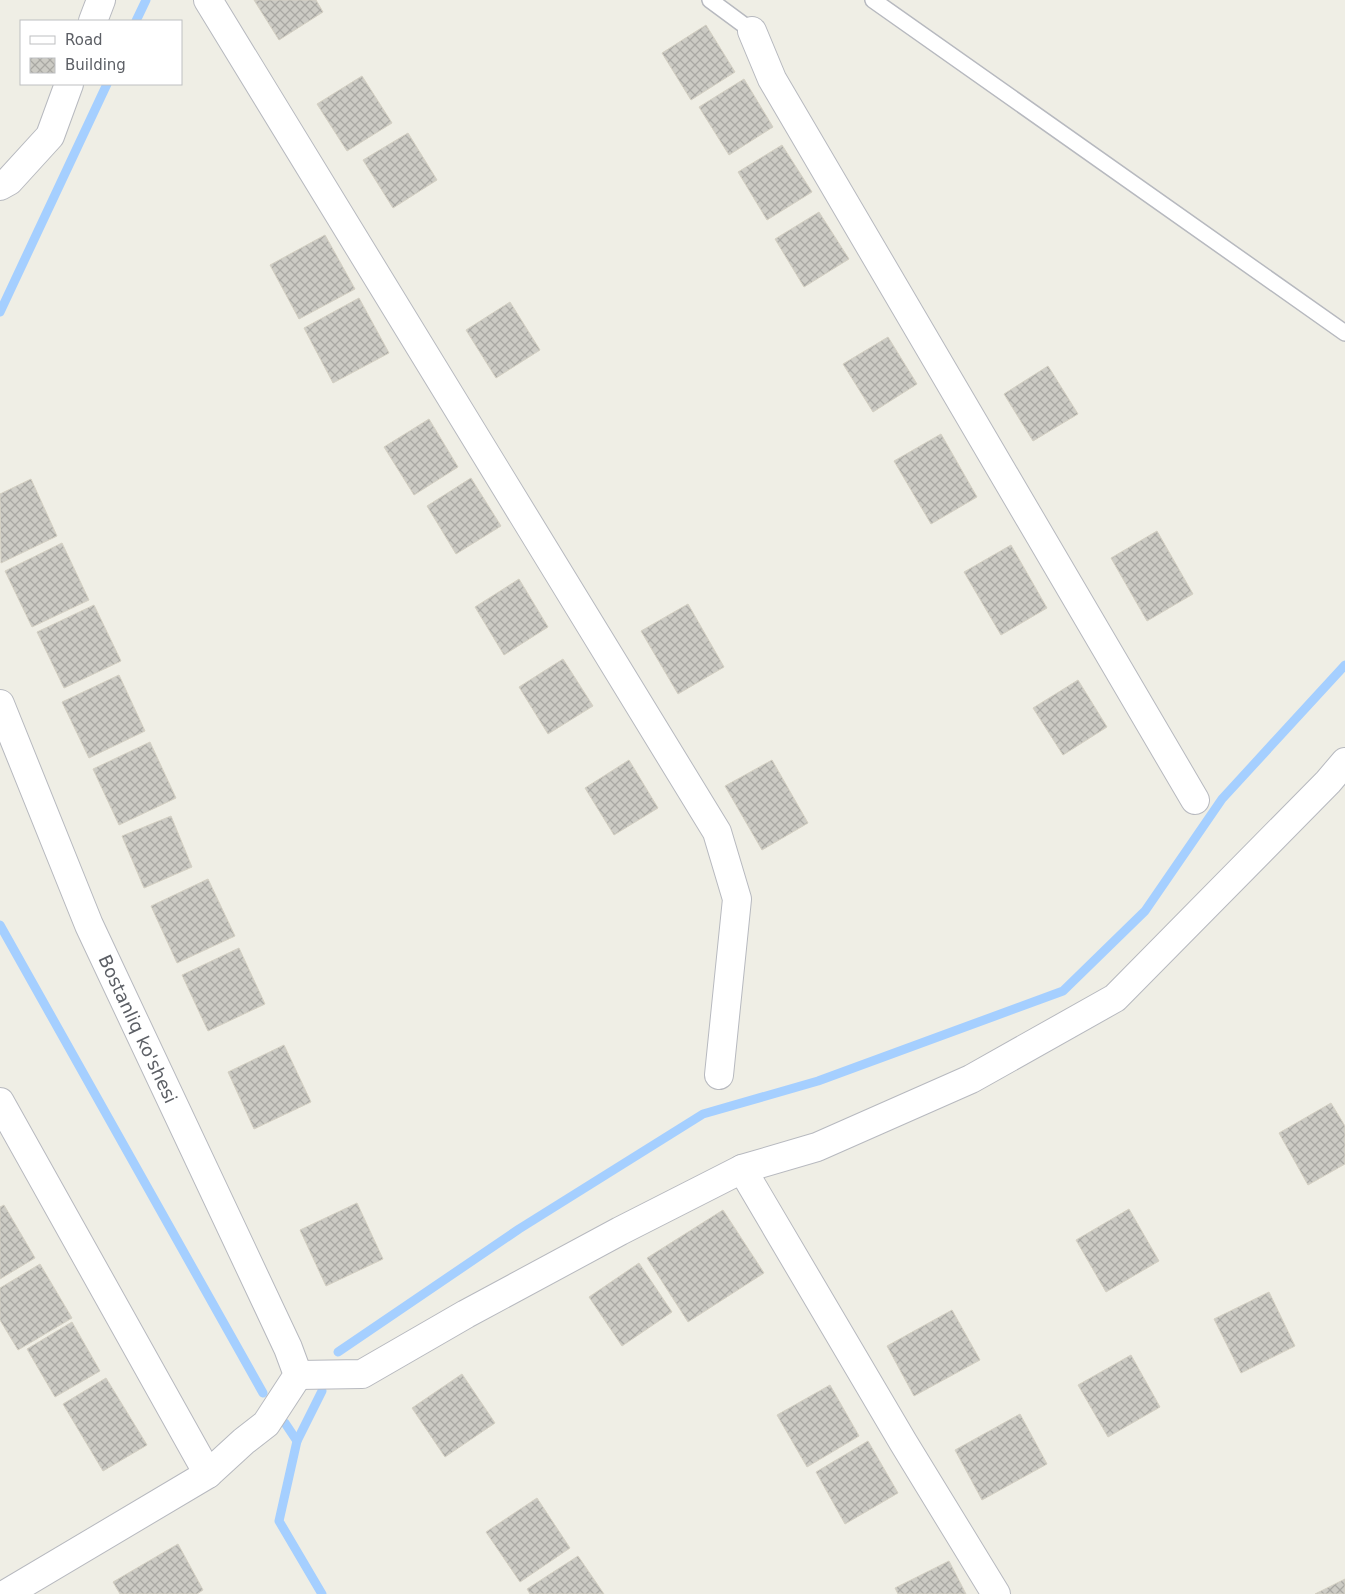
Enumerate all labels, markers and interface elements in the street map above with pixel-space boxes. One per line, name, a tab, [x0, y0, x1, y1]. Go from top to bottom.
legend	[20, 20, 182, 85]
text: Road	[65, 31, 103, 49]
text: Building	[65, 56, 126, 74]
street label: Bostanliq ko'shesi	[94, 951, 182, 1107]

